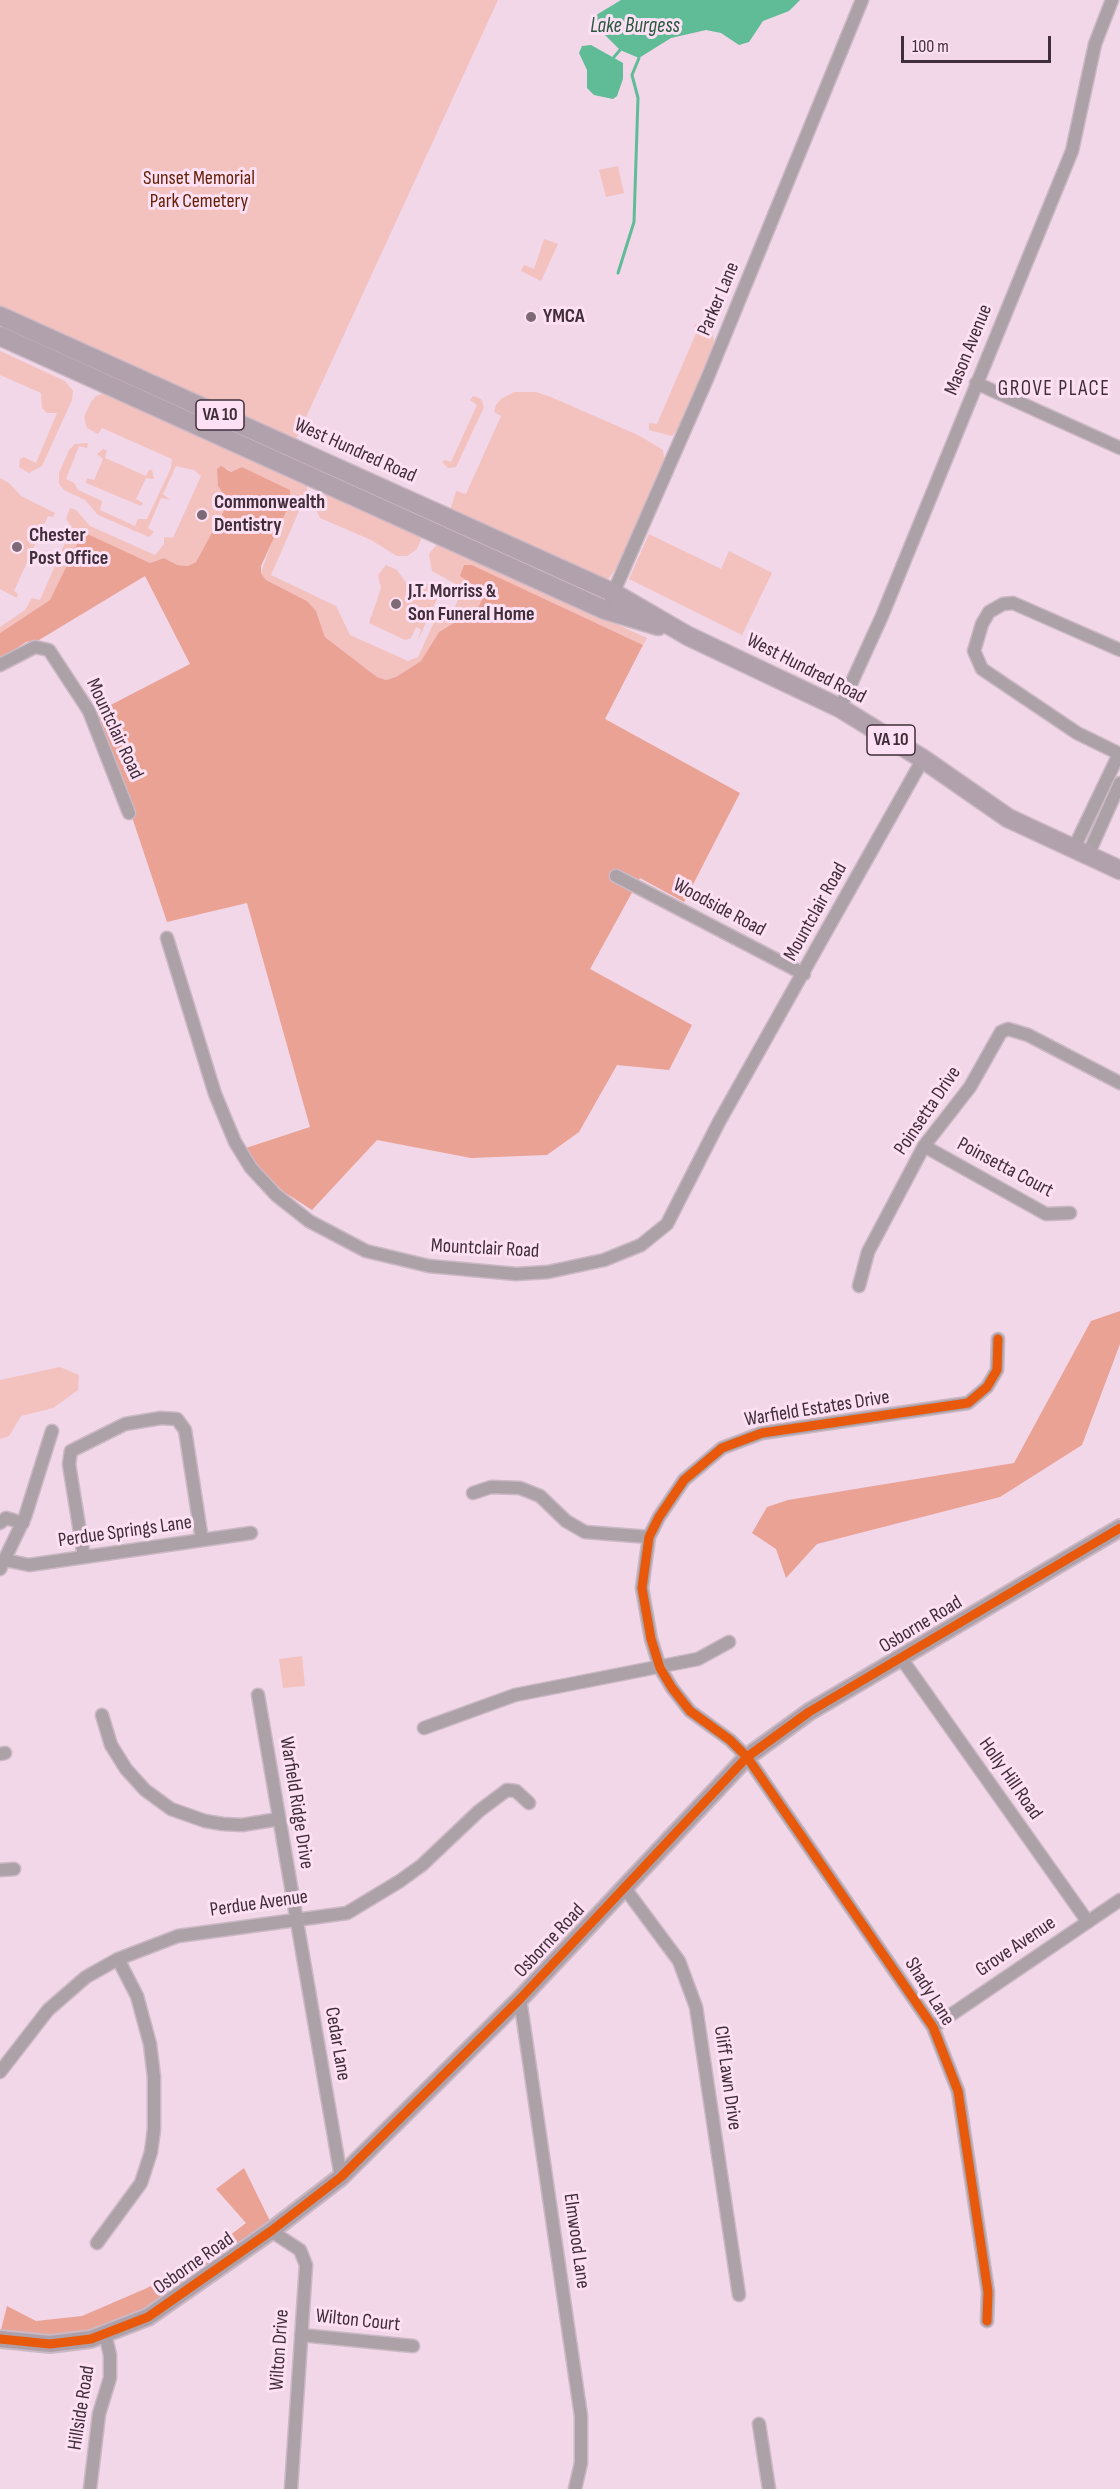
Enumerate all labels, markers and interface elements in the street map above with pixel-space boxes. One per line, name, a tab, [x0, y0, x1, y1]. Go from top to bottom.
water label: Lake Burgess	[590, 14, 680, 40]
scale bar	[904, 24, 1054, 62]
text: 100 m	[912, 36, 949, 57]
park label: Sunset Memorial Park Cemetery	[143, 167, 255, 214]
street label: Parker Lane	[693, 259, 745, 339]
street label: Mason Avenue	[940, 301, 998, 399]
place label: YMCA	[543, 305, 585, 329]
marker: YMCA	[524, 310, 538, 324]
district label: GROVE PLACE	[998, 377, 1110, 403]
road number: VA 10	[196, 400, 244, 430]
street label: West Hundred Road	[290, 413, 420, 489]
place label: Commonwealth Dentistry	[214, 491, 325, 538]
marker: Commonwealth Dentistry	[195, 508, 209, 522]
place label: Chester Post Office	[29, 524, 108, 571]
marker: Chester Post Office	[10, 540, 24, 554]
place label: J.T. Morriss & Son Funeral Home	[408, 580, 535, 627]
marker: J.T. Morriss & Son Funeral Home	[389, 597, 403, 611]
street label: West Hundred Road	[742, 629, 870, 709]
street label: Mountclair Road	[80, 675, 148, 783]
road number: VA 10	[867, 725, 915, 755]
street label: Mountclair Road	[779, 859, 853, 965]
street label: Woodside Road	[669, 874, 769, 942]
street label: Poinsetta Drive	[890, 1062, 966, 1160]
street label: Poinsetta Court	[953, 1133, 1057, 1203]
street label: Mountclair Road	[430, 1234, 540, 1264]
street label: Warfield Estates Drive	[743, 1386, 891, 1432]
street label: Perdue Springs Lane	[57, 1511, 193, 1553]
street label: Osborne Road	[875, 1591, 967, 1659]
street label: Holly Hill Road	[973, 1733, 1047, 1825]
street label: Warfield Ridge Drive	[274, 1735, 318, 1871]
street label: Perdue Avenue	[208, 1885, 310, 1923]
street label: Osborne Road	[510, 1899, 590, 1983]
street label: Grove Avenue	[971, 1912, 1061, 1982]
street label: Shady Lane	[899, 1954, 959, 2030]
street label: Cedar Lane	[319, 2005, 355, 2083]
street label: Cliff Lawn Drive	[708, 2024, 746, 2132]
street label: Elmwood Lane	[557, 2192, 595, 2290]
street label: Osborne Road	[149, 2228, 239, 2300]
street label: Wilton Court	[315, 2305, 401, 2337]
street label: Wilton Drive	[265, 2309, 295, 2391]
street label: Hillside Road	[63, 2364, 101, 2452]

